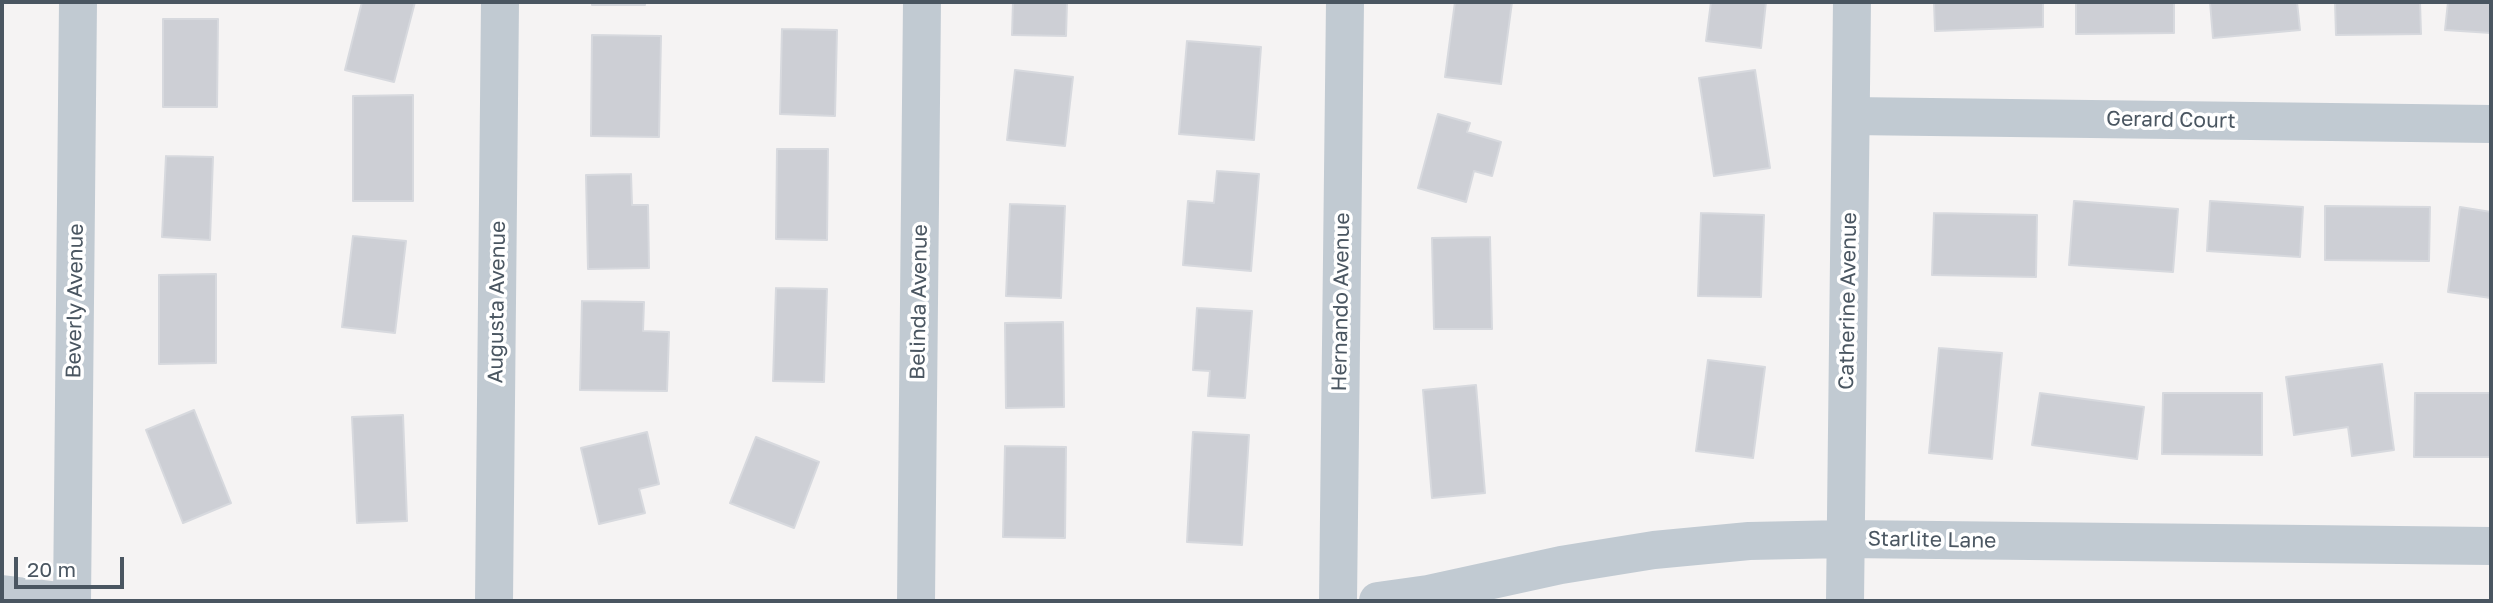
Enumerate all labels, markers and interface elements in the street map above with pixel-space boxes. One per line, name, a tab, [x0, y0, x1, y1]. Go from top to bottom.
street label: Gerard Court	[2106, 106, 2236, 134]
street label: Hernando Avenue	[1327, 212, 1355, 392]
street label: Catherine Avenue	[1834, 212, 1862, 390]
street label: Augusta Avenue	[483, 220, 511, 384]
street label: Beverly Avenue	[61, 223, 89, 379]
street label: Belinda Avenue	[905, 224, 933, 380]
street label: Starlite Lane	[1867, 526, 1997, 554]
scale bar	[18, 544, 128, 588]
text: 20 m	[27, 556, 76, 582]

